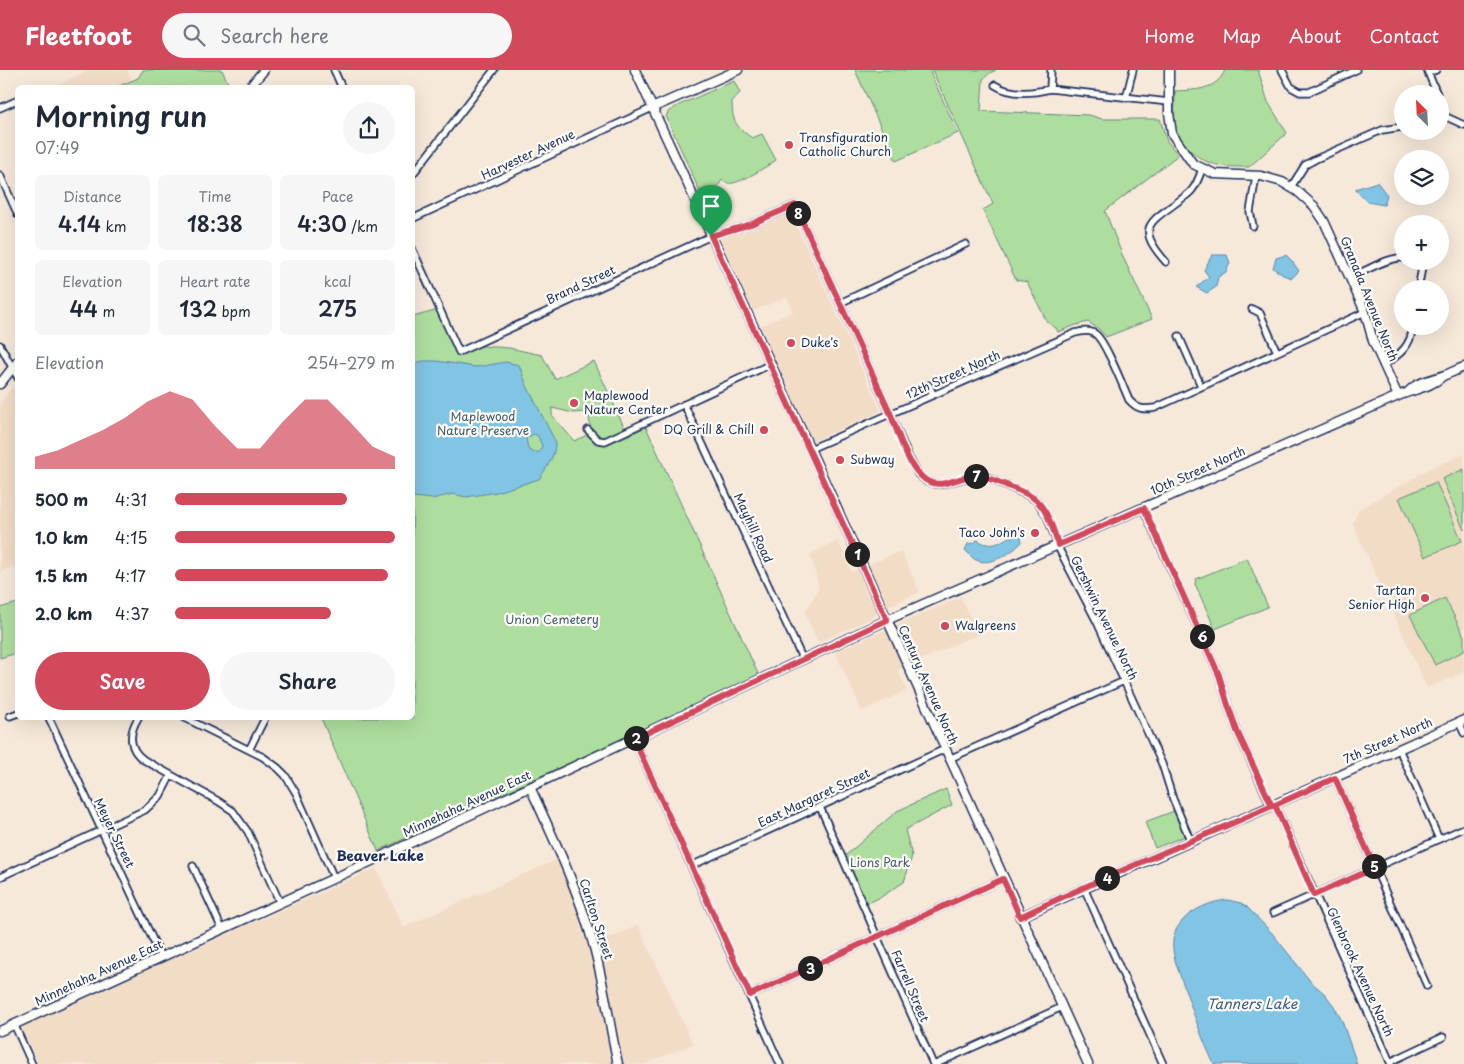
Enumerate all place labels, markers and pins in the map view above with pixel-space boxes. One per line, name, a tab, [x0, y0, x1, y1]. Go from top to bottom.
place label: Transfiguration Catholic Church	[799, 128, 891, 160]
marker: Transfiguration Catholic Church	[783, 139, 795, 151]
pin	[690, 185, 732, 236]
pin: 8	[786, 200, 810, 226]
place label: Duke's	[801, 333, 839, 351]
marker: Duke's	[785, 337, 797, 349]
place label: Maplewood Nature Center	[584, 386, 668, 418]
marker: Maplewood Nature Center	[568, 397, 580, 409]
place label: DQ Grill & Chill	[663, 420, 754, 438]
marker: DQ Grill & Chill	[758, 424, 770, 436]
place label: Subway	[850, 450, 895, 468]
marker: Subway	[834, 454, 846, 466]
pin: 7	[964, 464, 988, 488]
place label: Taco John's	[959, 523, 1026, 541]
marker: Taco John's	[1029, 527, 1041, 539]
pin: 1	[844, 542, 870, 566]
place label: Tartan Senior High	[1348, 581, 1415, 613]
marker: Tartan Senior High	[1419, 592, 1431, 604]
place label: Walgreens	[955, 616, 1016, 634]
marker: Walgreens	[939, 620, 951, 632]
pin: 6	[1190, 624, 1214, 648]
pin: 2	[624, 726, 648, 750]
pin: 5	[1362, 854, 1386, 878]
pin: 4	[1094, 866, 1120, 890]
pin: 3	[798, 956, 822, 980]

